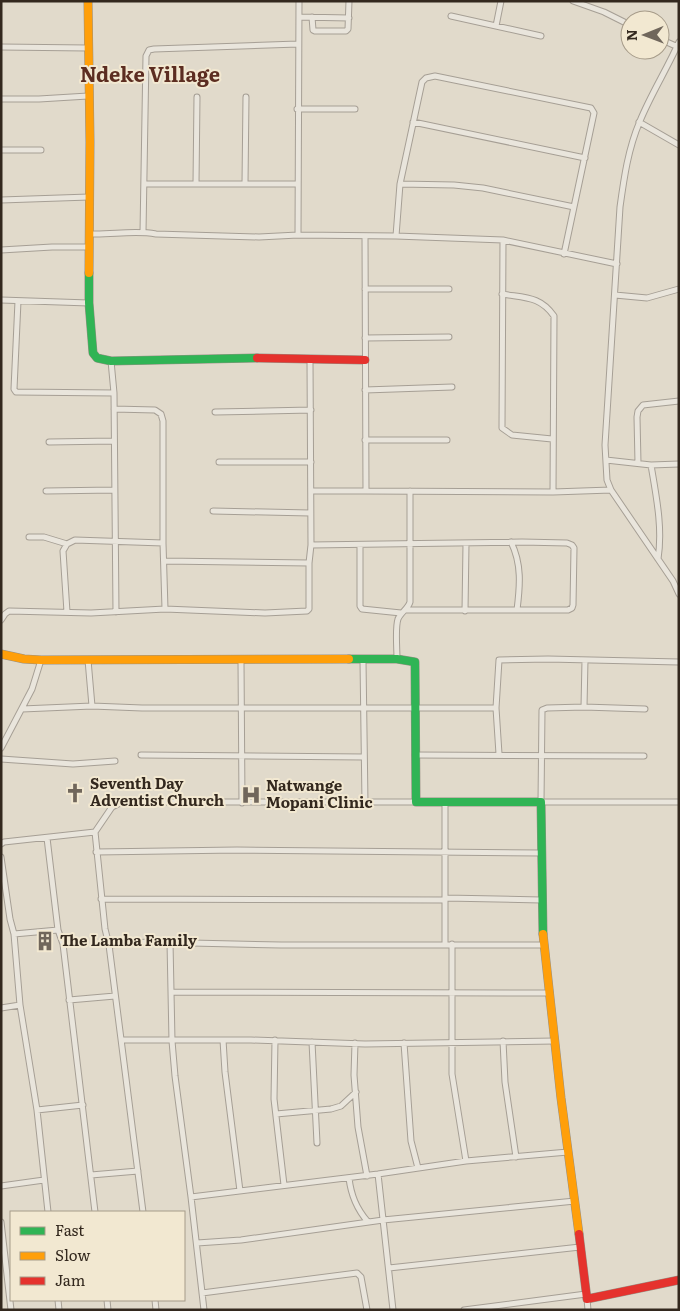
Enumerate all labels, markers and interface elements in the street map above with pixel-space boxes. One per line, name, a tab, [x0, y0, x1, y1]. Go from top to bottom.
north arrow	[620, 10, 670, 60]
text: N	[621, 29, 641, 41]
district label: Ndeke Village	[80, 58, 220, 88]
place label: Seventh Day Adventist Church	[90, 771, 224, 811]
place label: Natwange Mopani Clinic	[266, 773, 373, 813]
church icon: Seventh Day Adventist Church	[64, 782, 86, 804]
hospital icon: Natwange Mopani Clinic	[240, 784, 262, 806]
place label: The Lamba Family	[60, 928, 198, 951]
building icon: The Lamba Family	[34, 930, 56, 952]
legend	[10, 1211, 185, 1301]
text: Fast	[55, 1218, 84, 1241]
text: Slow	[55, 1243, 90, 1266]
text: Jam	[55, 1268, 86, 1291]

